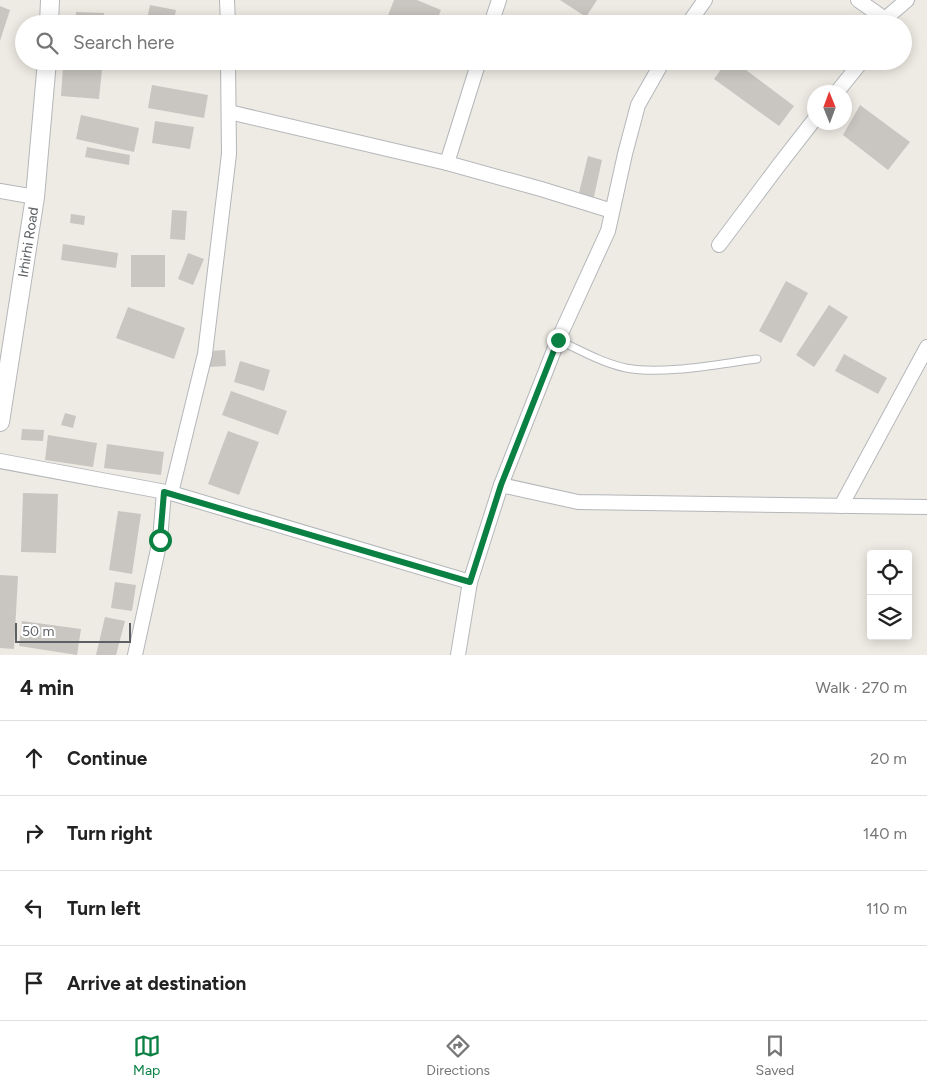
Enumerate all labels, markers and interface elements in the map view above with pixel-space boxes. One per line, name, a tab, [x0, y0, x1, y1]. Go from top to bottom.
search box	[15, 15, 912, 70]
icon: search	[33, 29, 61, 57]
text: Search here	[73, 31, 175, 54]
north arrow	[807, 85, 852, 130]
street label: Irhirhi Road	[14, 206, 42, 279]
route end	[547, 329, 570, 352]
route start	[149, 529, 172, 552]
map controls	[867, 550, 912, 640]
button: locate	[867, 550, 912, 595]
button: layers	[867, 595, 912, 640]
scale bar	[15, 620, 131, 643]
text: 50 m	[22, 623, 54, 640]
text: 4 min	[20, 675, 74, 700]
text: Walk · 270 m	[816, 678, 907, 697]
icon: ahead	[20, 744, 48, 772]
text: Continue	[67, 747, 147, 770]
text: 20 m	[870, 749, 907, 768]
icon: right	[20, 819, 48, 847]
text: Turn right	[67, 822, 153, 845]
text: 140 m	[863, 824, 907, 843]
icon: left	[20, 894, 48, 922]
text: Turn left	[67, 897, 141, 920]
text: 110 m	[866, 899, 907, 918]
icon: arrive	[20, 969, 48, 997]
text: Arrive at destination	[67, 972, 246, 995]
tab: Map	[133, 1032, 161, 1079]
tab: Directions	[426, 1032, 490, 1079]
tab: Saved	[756, 1032, 794, 1079]

